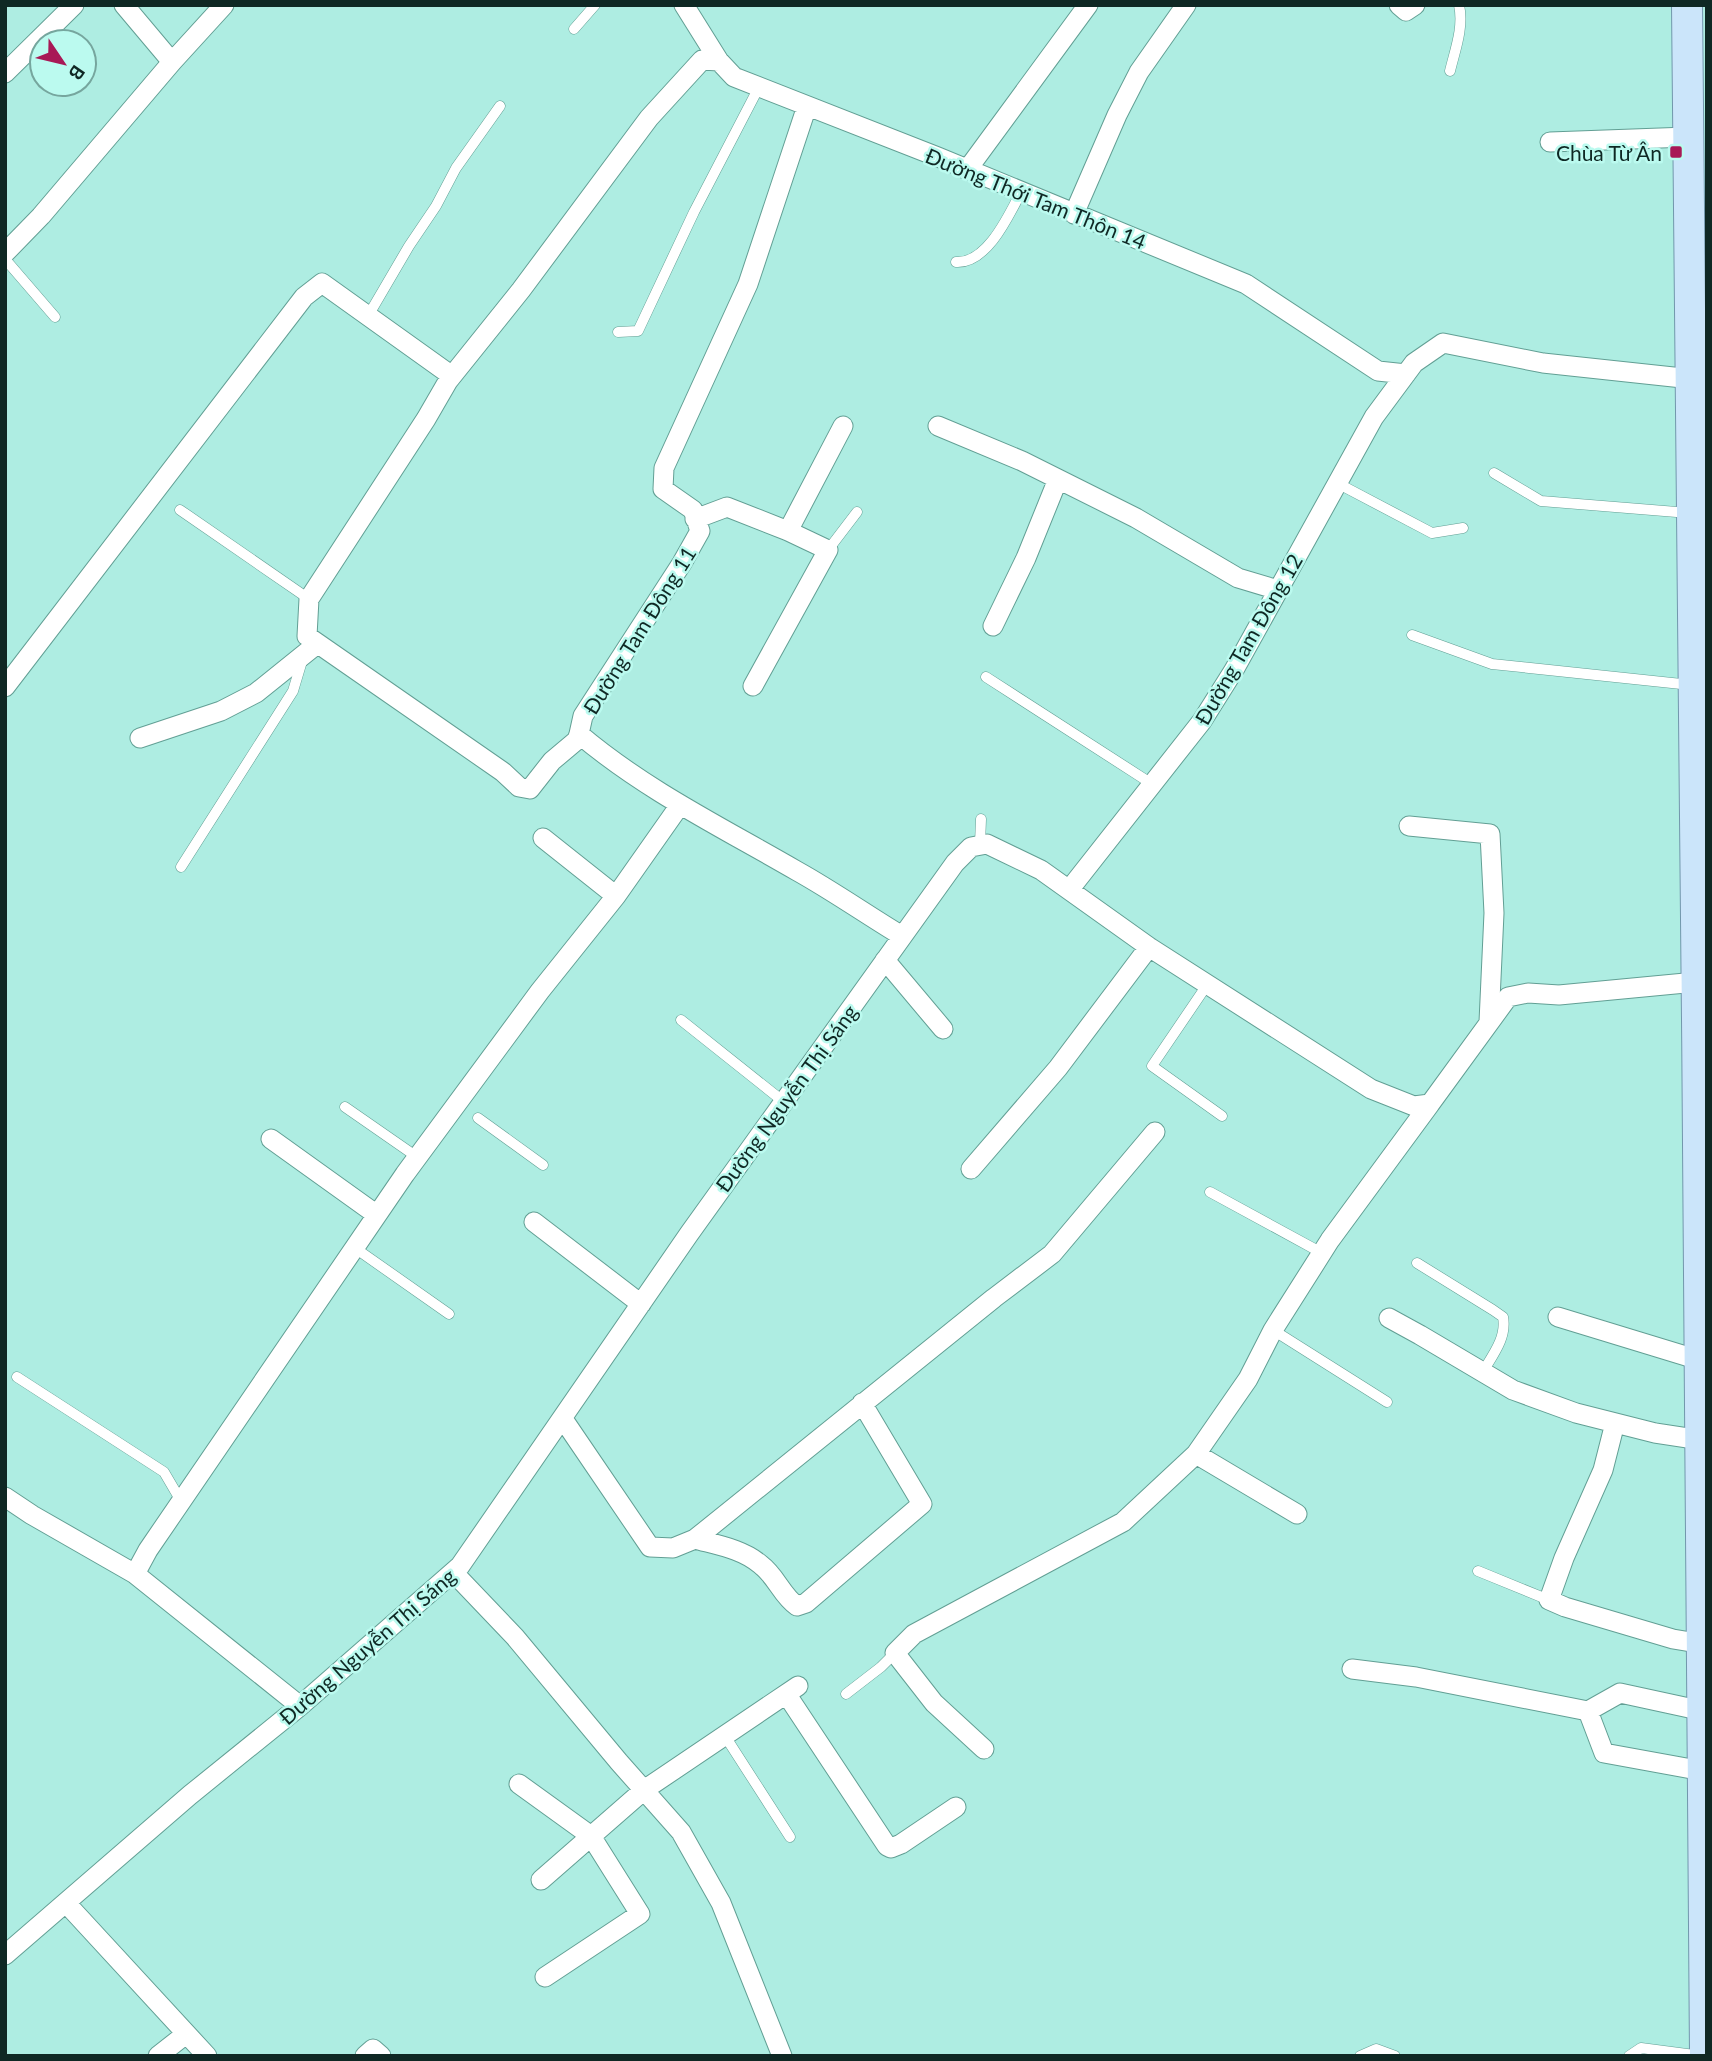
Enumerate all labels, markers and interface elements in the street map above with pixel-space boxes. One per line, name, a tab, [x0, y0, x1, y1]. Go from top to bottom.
north arrow	[28, 28, 98, 98]
text: B	[64, 61, 90, 85]
place label: Chùa Từ Ân	[1556, 140, 1662, 165]
street label: Đường Thới Tam Thôn 14	[922, 142, 1150, 254]
marker: Chùa Từ Ân	[1668, 144, 1684, 160]
street label: Đường Tam Đông 11	[577, 542, 701, 718]
street label: Đường Tam Đông 12	[1189, 549, 1307, 729]
street label: Đường Nguyễn Thị Sáng	[710, 1000, 862, 1196]
street label: Đường Nguyễn Thị Sáng	[274, 1563, 460, 1729]

